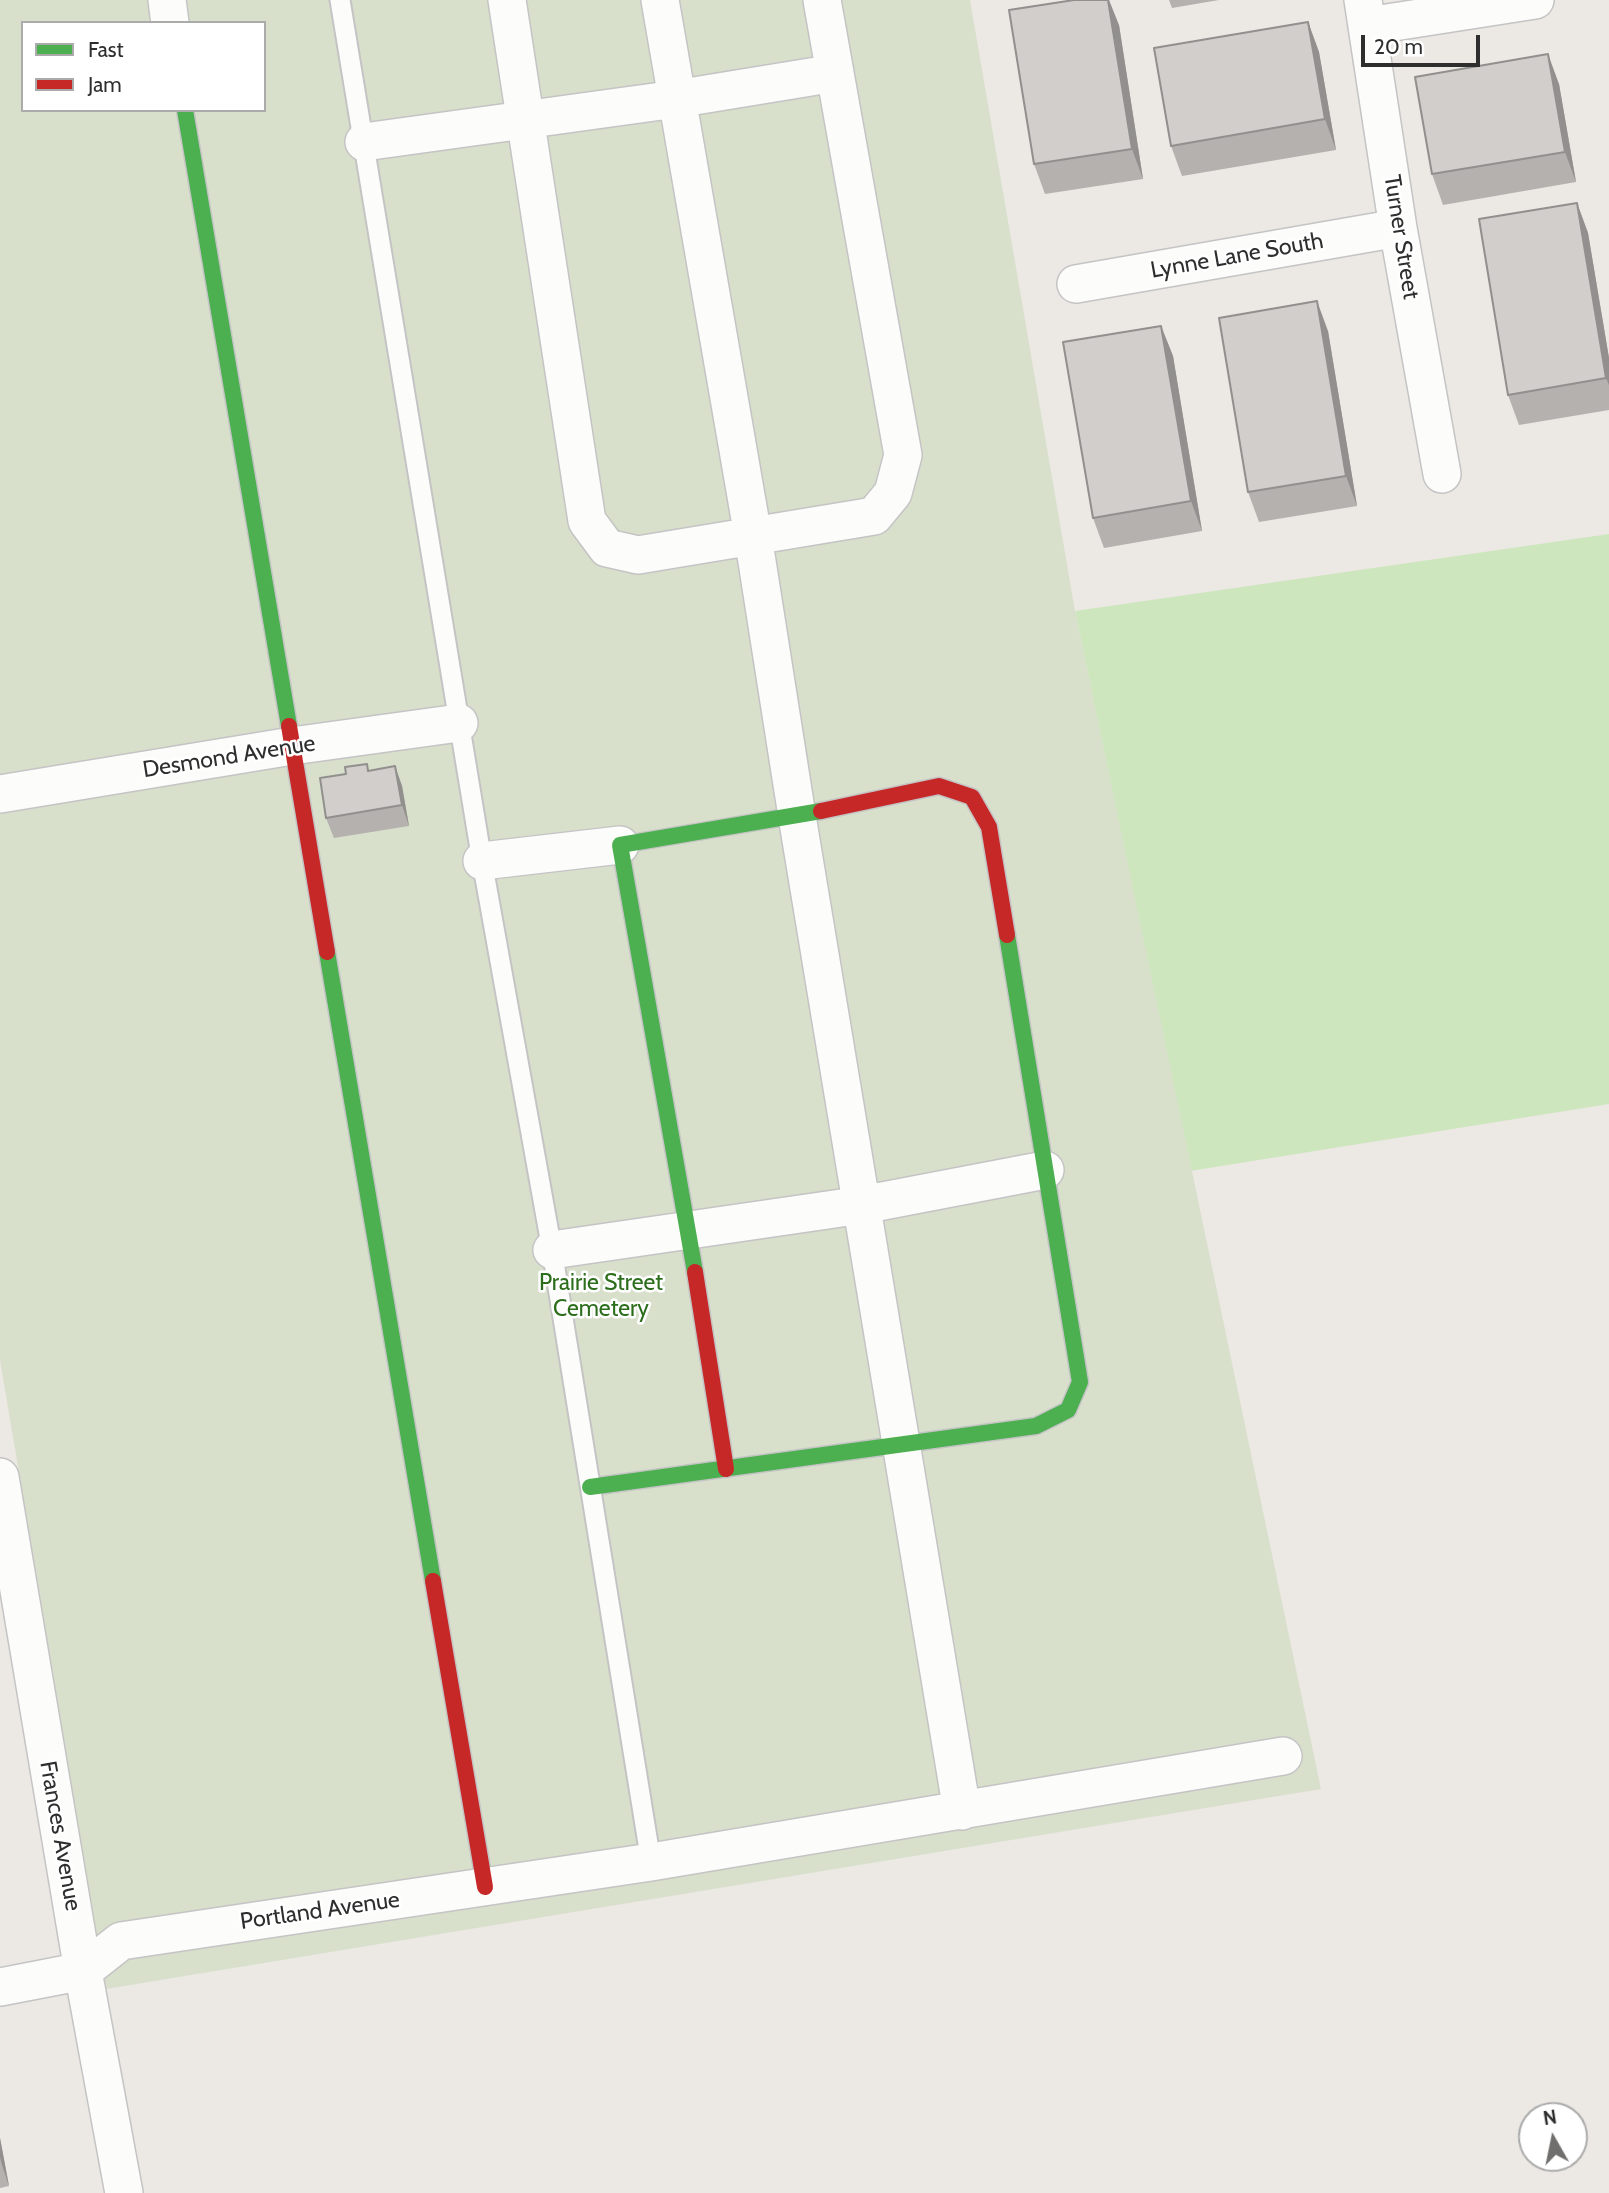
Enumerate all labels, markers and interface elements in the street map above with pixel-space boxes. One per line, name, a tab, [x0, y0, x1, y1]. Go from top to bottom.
legend	[21, 21, 266, 112]
scale bar	[1364, 21, 1483, 65]
text: 20 m	[1374, 34, 1423, 59]
text: Fast	[88, 37, 124, 62]
text: Jam	[88, 72, 122, 97]
street label: Turner Street	[1378, 173, 1424, 301]
street label: Lynne Lane South	[1149, 227, 1325, 285]
street label: Desmond Avenue	[141, 730, 317, 784]
park label: Prairie Street Cemetery	[539, 1269, 663, 1323]
street label: Frances Avenue	[33, 1759, 87, 1913]
street label: Portland Avenue	[238, 1886, 402, 1936]
north arrow	[1518, 2102, 1588, 2172]
text: N	[1542, 2105, 1558, 2130]

